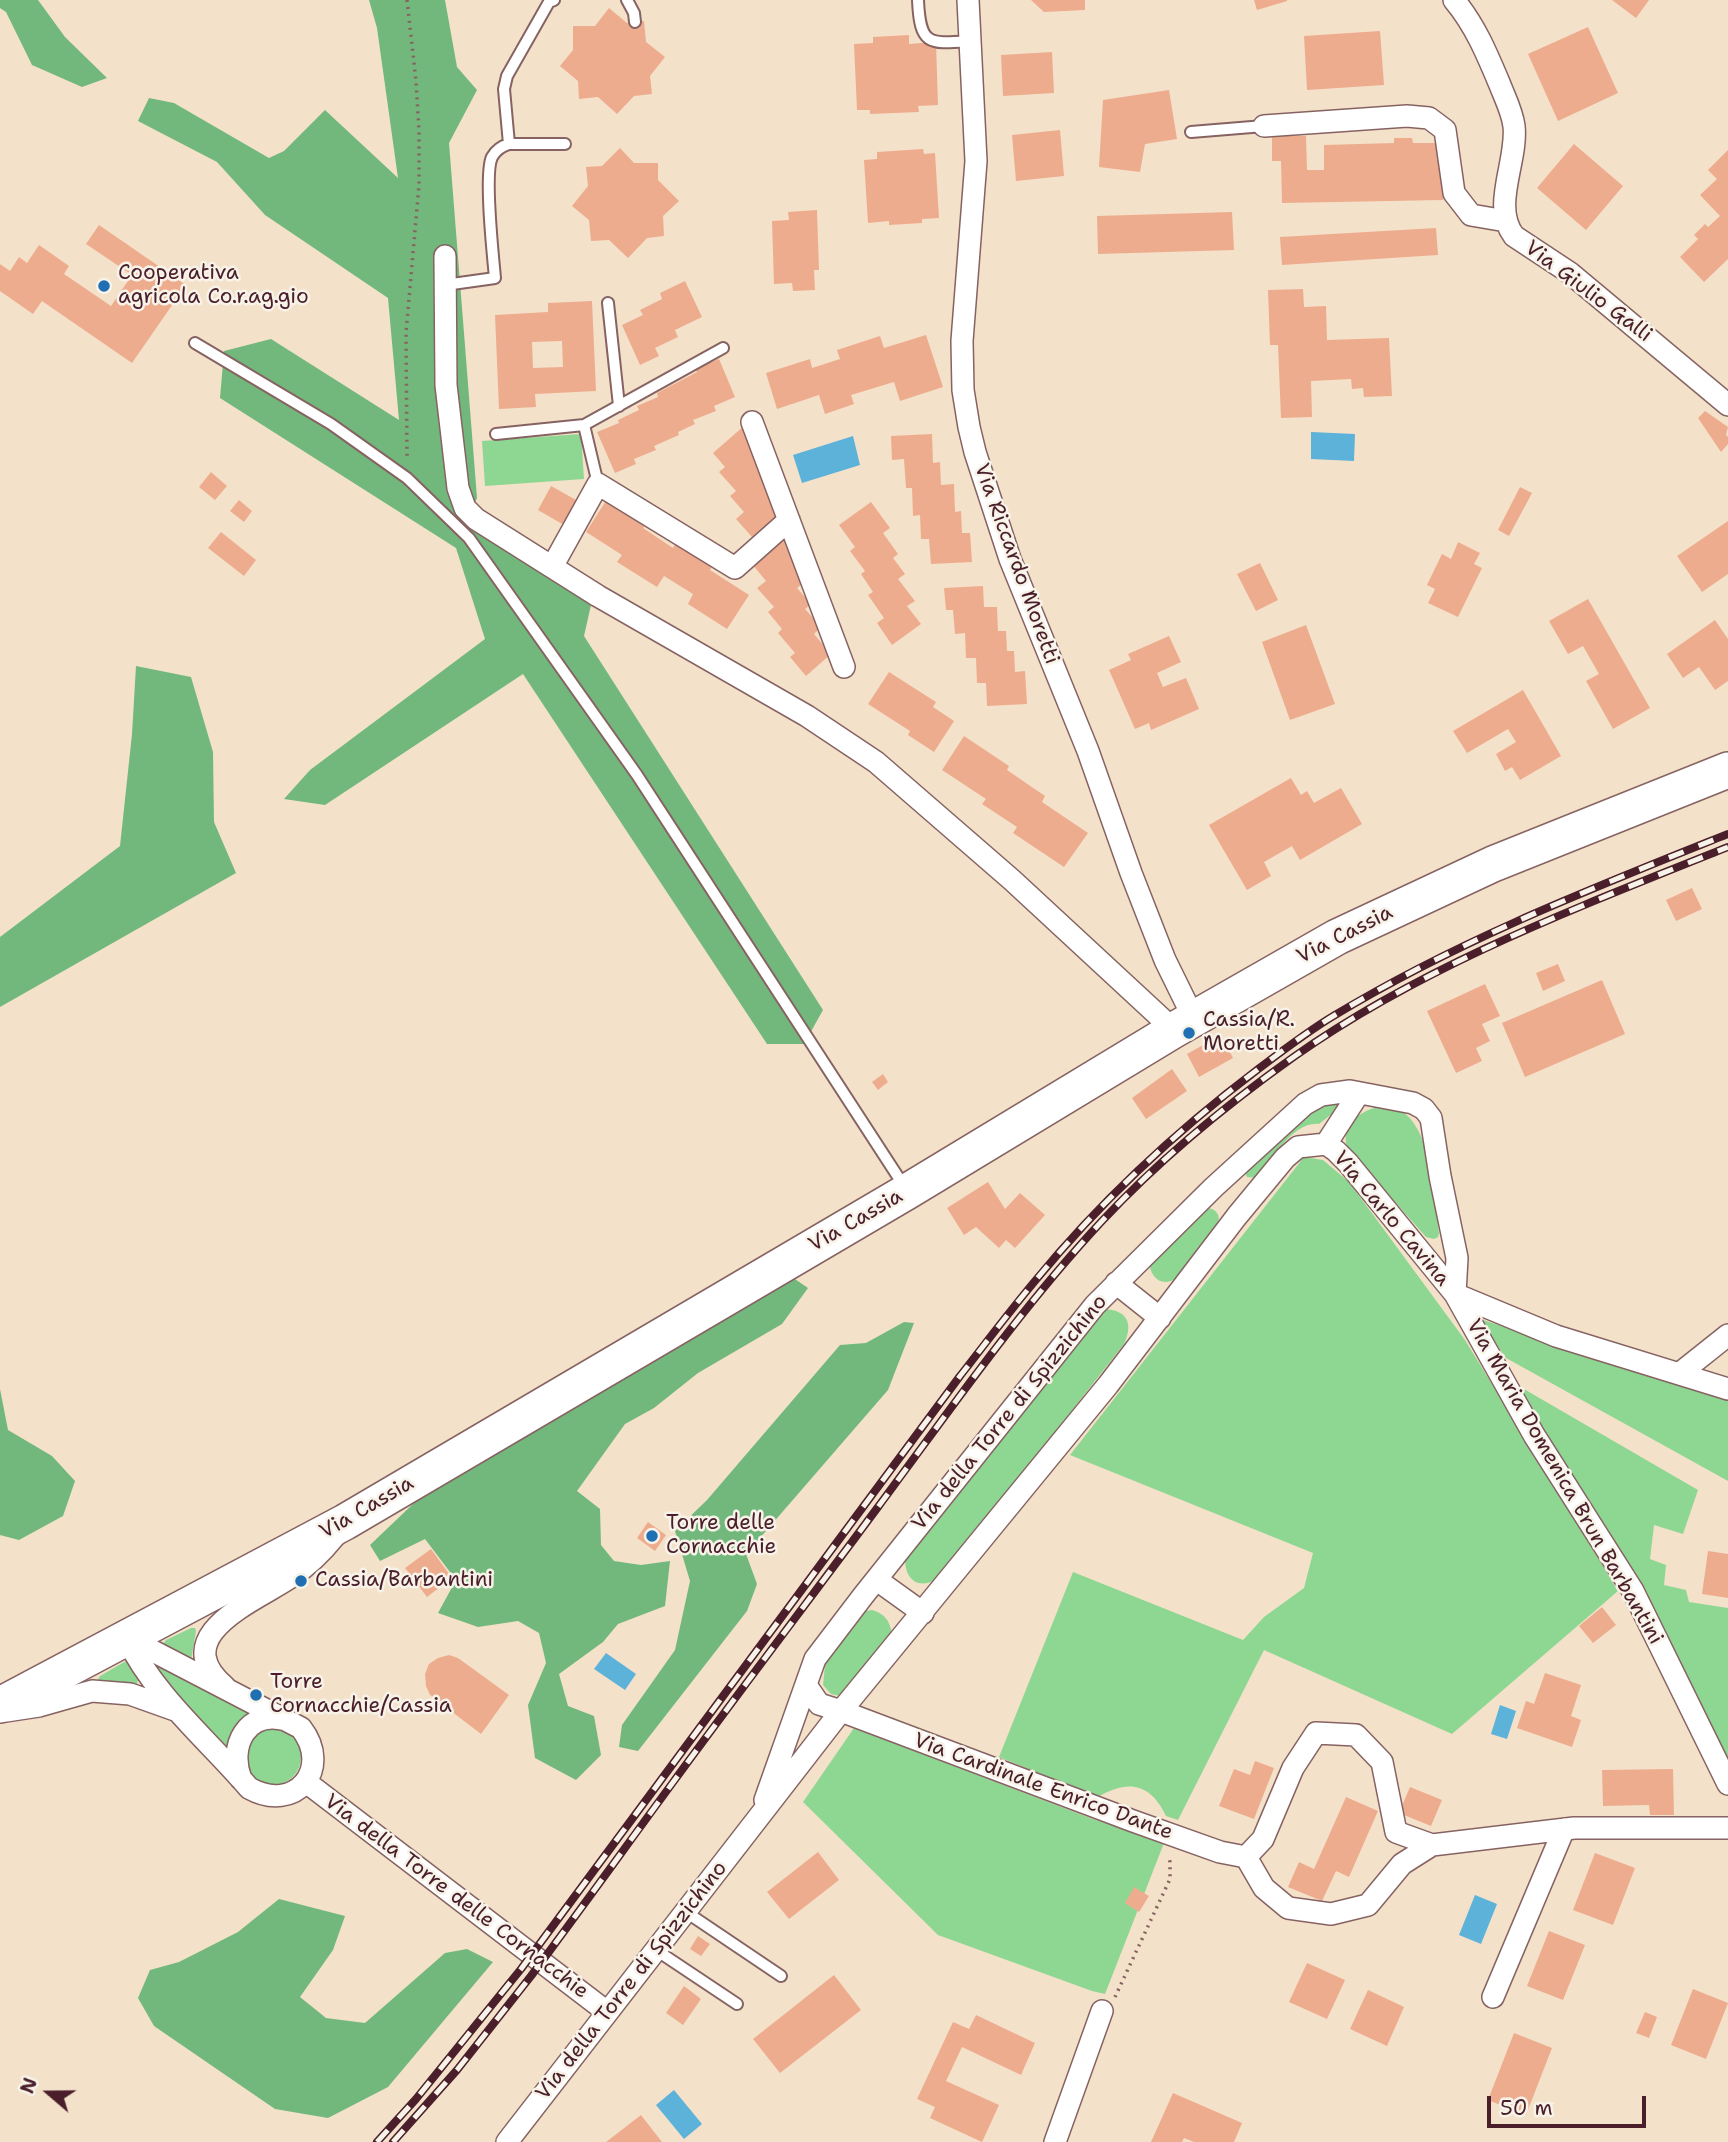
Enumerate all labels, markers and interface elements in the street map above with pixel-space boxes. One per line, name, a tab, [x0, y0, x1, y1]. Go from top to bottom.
street label: Via Giulio Galli	[1519, 236, 1657, 348]
place label: Cooperativa agricola Co.r.ag.gio	[118, 261, 309, 311]
marker: Cooperativa agricola Co.r.ag.gio	[96, 278, 112, 294]
street label: Via Riccardo Moretti	[968, 460, 1064, 668]
street label: Via Cassia	[1293, 900, 1397, 970]
place label: Cassia/R. Moretti	[1203, 1008, 1295, 1058]
marker: Cassia/R. Moretti	[1181, 1025, 1197, 1041]
street label: Via Carlo Cavina	[1327, 1146, 1455, 1292]
street label: Via Cassia	[805, 1184, 907, 1258]
street label: Via della Torre di Spizzichino	[907, 1290, 1113, 1536]
street label: Via Maria Domenica Brun Barbantini	[1460, 1315, 1668, 1649]
street label: Via Cassia	[316, 1471, 418, 1545]
place label: Torre delle Cornacchie	[666, 1511, 777, 1561]
marker: Torre delle Cornacchie	[644, 1528, 660, 1544]
place label: Cassia/Barbantini	[315, 1568, 493, 1594]
marker: Cassia/Barbantini	[293, 1573, 309, 1589]
place label: Torre Cornacchie/Cassia	[270, 1670, 452, 1720]
marker: Torre Cornacchie/Cassia	[248, 1687, 264, 1703]
street label: Via Cardinale Enrico Dante	[910, 1728, 1176, 1846]
street label: Via della Torre delle Cornacchie	[319, 1789, 593, 2005]
street label: Via della Torre di Spizzichino	[531, 1857, 733, 2105]
north arrow	[14, 2058, 84, 2128]
text: N	[14, 2074, 43, 2097]
scale bar	[1490, 2082, 1649, 2126]
text: 50 m	[1500, 2094, 1553, 2122]

